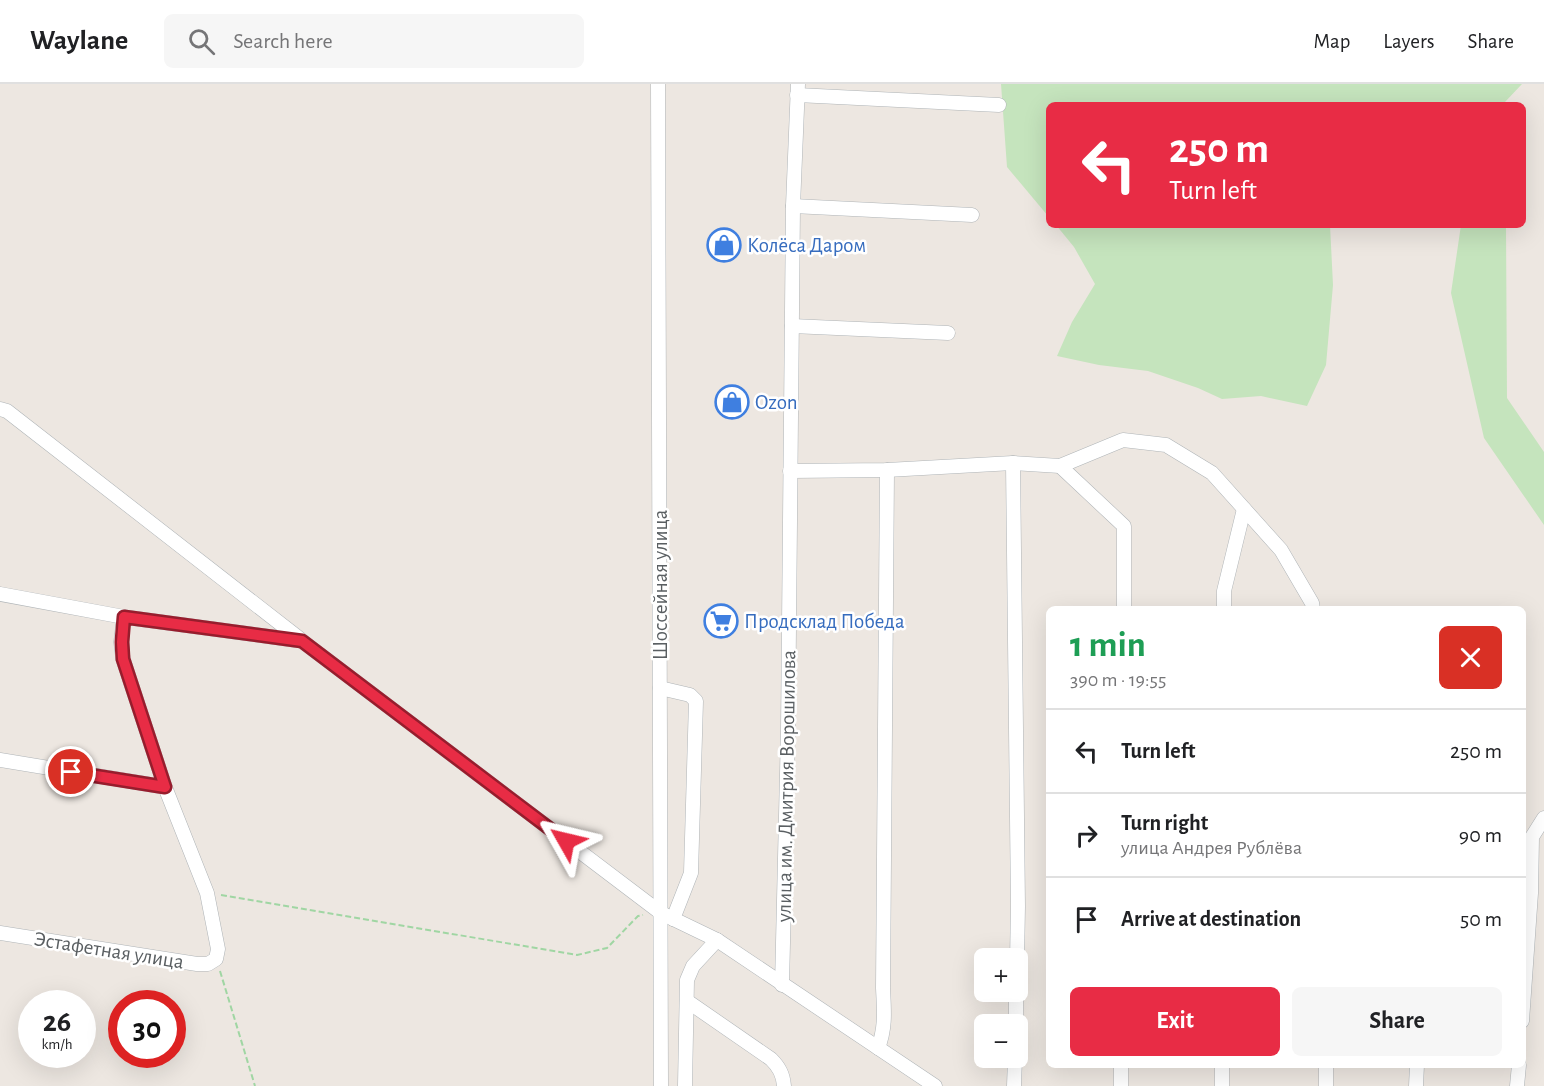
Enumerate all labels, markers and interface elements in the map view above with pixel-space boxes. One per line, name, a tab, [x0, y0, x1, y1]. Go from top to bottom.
search box	[164, 14, 584, 68]
icon: search	[185, 25, 218, 58]
text: Waylane	[30, 27, 128, 55]
text: Search here	[233, 30, 333, 52]
text: Map	[1314, 31, 1350, 52]
text: Layers	[1383, 31, 1434, 52]
text: Share	[1467, 31, 1514, 52]
icon: left	[1070, 126, 1148, 204]
text: 250 m	[1169, 128, 1269, 170]
text: Turn left	[1169, 177, 1257, 204]
shop icon: Колёса Даром	[706, 227, 742, 263]
place label: Колёса Даром	[747, 235, 866, 256]
shop icon: Ozon	[714, 384, 750, 420]
place label: Ozon	[755, 392, 798, 413]
street label: Шоссейная улица	[650, 509, 671, 660]
supermarket icon: Продсклад Победа	[703, 603, 739, 639]
place label: Продсклад Победа	[744, 611, 905, 632]
button: close	[1439, 626, 1502, 689]
text: 1 min	[1070, 627, 1146, 663]
street label: улица им. Дмитрия Ворошилова	[774, 649, 799, 923]
text: 390 m · 19:55	[1070, 670, 1166, 690]
icon: left	[1070, 735, 1103, 768]
text: Turn left	[1121, 740, 1195, 762]
text: 250 m	[1450, 740, 1502, 762]
pin	[45, 746, 96, 797]
icon: arrive	[54, 755, 87, 788]
position arrow	[534, 809, 598, 873]
text: Turn right	[1121, 812, 1208, 834]
icon: right	[1070, 819, 1103, 852]
text: 90 m	[1459, 824, 1502, 846]
text: улица Андрея Рублёва	[1121, 838, 1302, 858]
icon: arrive	[1070, 903, 1103, 936]
text: Arrive at destination	[1121, 908, 1301, 930]
text: 50 m	[1460, 908, 1502, 930]
street label: Эстафетная улица	[32, 928, 186, 973]
map controls	[974, 948, 1028, 1068]
button: +	[974, 948, 1028, 1002]
button: Exit	[1070, 987, 1280, 1056]
button: Share	[1292, 987, 1502, 1056]
speed limit sign: 30	[108, 990, 186, 1068]
text: 26	[43, 1007, 71, 1037]
button: −	[974, 1014, 1028, 1068]
text: km/h	[42, 1037, 72, 1052]

